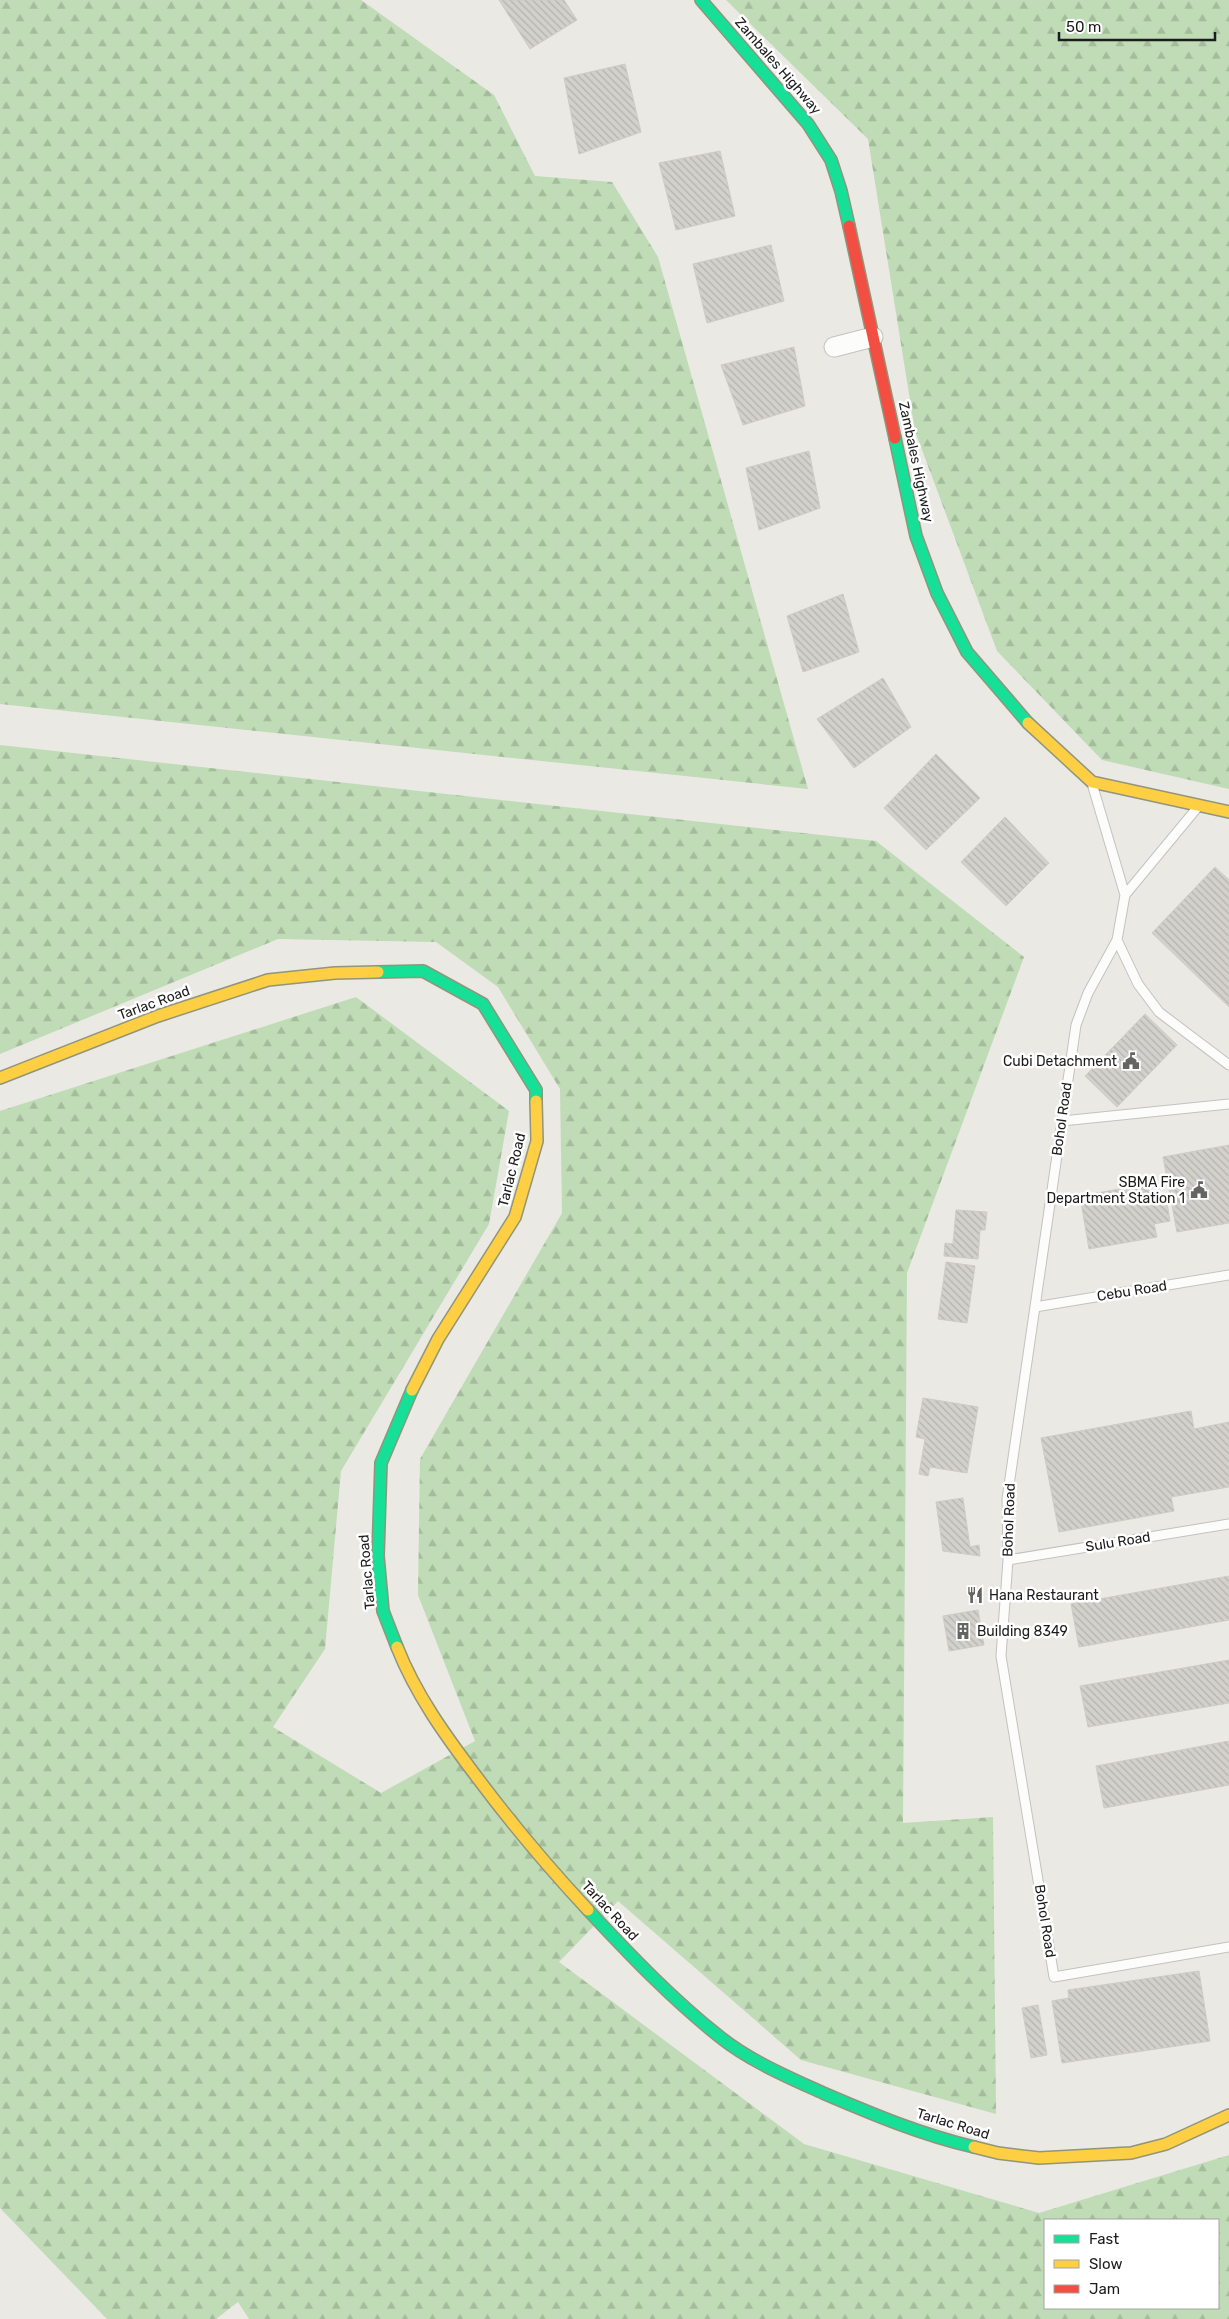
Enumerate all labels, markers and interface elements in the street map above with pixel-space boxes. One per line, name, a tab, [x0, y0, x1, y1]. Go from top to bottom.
scale bar	[1059, 10, 1215, 42]
street label: Zambales Highway	[731, 14, 825, 118]
text: 50 m	[1066, 18, 1101, 36]
street label: Zambales Highway	[895, 400, 937, 524]
street label: Tarlac Road	[116, 982, 192, 1024]
public building icon: Cubi Detachment	[1121, 1051, 1141, 1071]
place label: Cubi Detachment	[1003, 1053, 1118, 1070]
street label: Bohol Road	[1048, 1081, 1076, 1157]
street label: Tarlac Road	[495, 1131, 529, 1209]
place label: SBMA Fire Department Station 1	[1046, 1174, 1185, 1207]
public building icon: SBMA Fire Department Station 1	[1189, 1180, 1209, 1200]
street label: Cebu Road	[1096, 1277, 1168, 1305]
street label: Bohol Road	[999, 1483, 1019, 1557]
street label: Sulu Road	[1084, 1528, 1152, 1556]
street label: Tarlac Road	[355, 1534, 379, 1610]
restaurant icon: Hana Restaurant	[965, 1585, 985, 1605]
place label: Hana Restaurant	[989, 1587, 1099, 1604]
building icon: Building 8349	[953, 1621, 973, 1641]
place label: Building 8349	[977, 1623, 1068, 1640]
street label: Tarlac Road	[578, 1878, 642, 1944]
street label: Bohol Road	[1031, 1883, 1059, 1959]
street label: Tarlac Road	[914, 2105, 992, 2143]
legend	[1044, 2219, 1219, 2309]
text: Fast	[1089, 2230, 1119, 2248]
text: Slow	[1089, 2255, 1122, 2273]
text: Jam	[1089, 2280, 1120, 2298]

